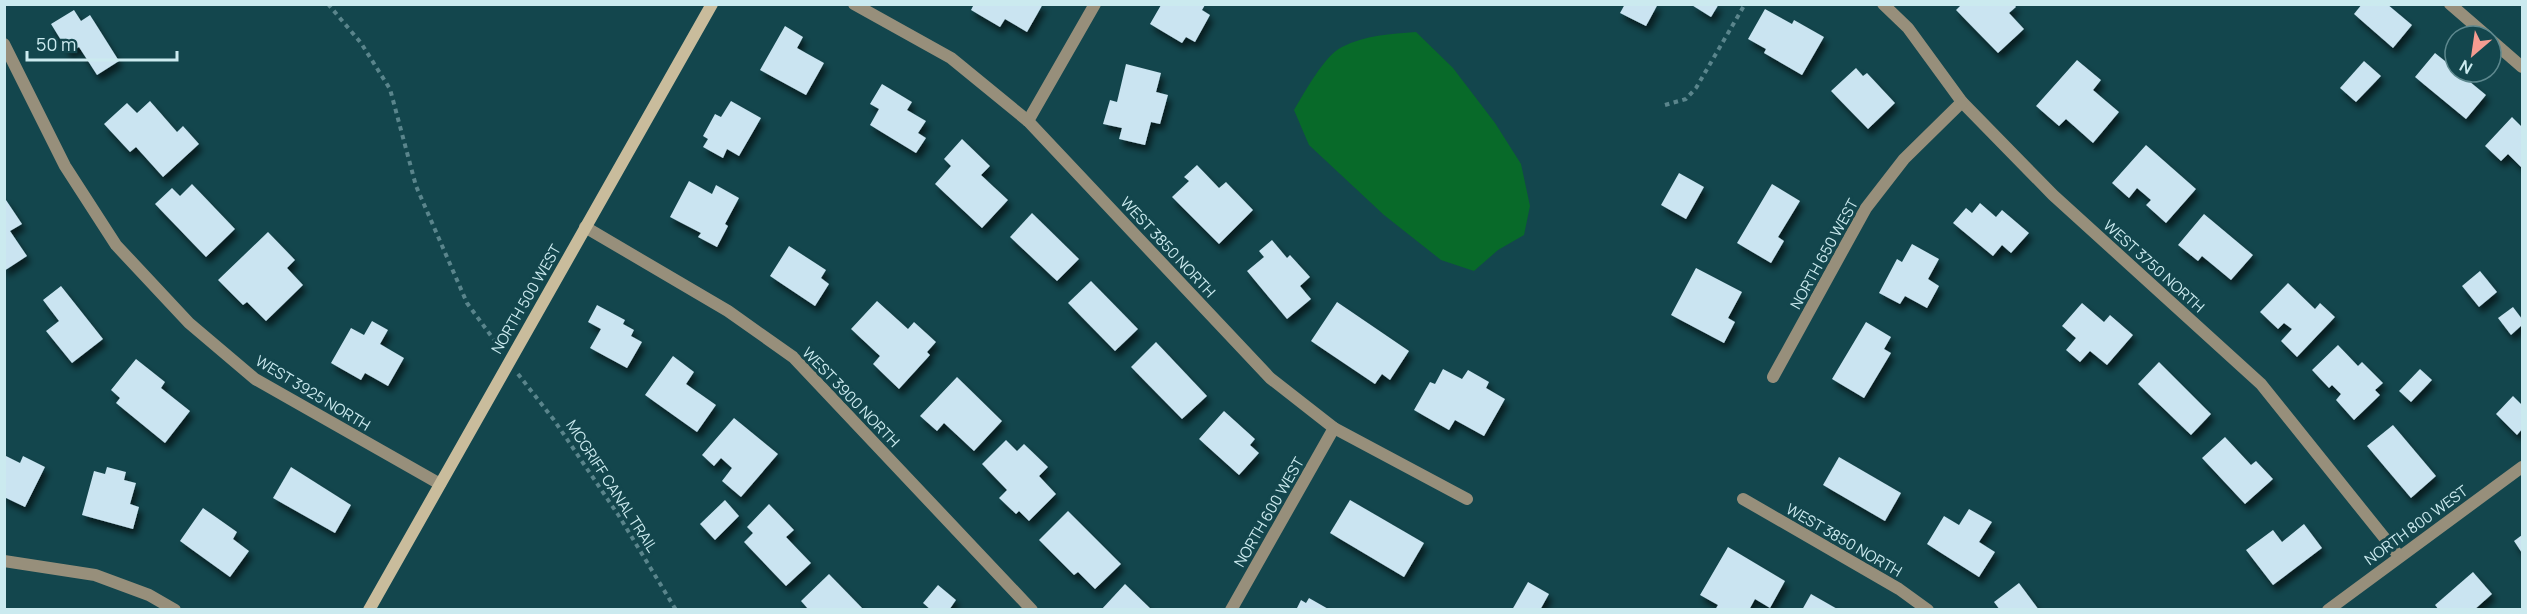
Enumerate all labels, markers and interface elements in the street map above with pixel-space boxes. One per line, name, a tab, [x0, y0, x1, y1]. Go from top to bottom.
scale bar	[27, 24, 177, 62]
north arrow	[2443, 24, 2503, 84]
text: 50 m	[36, 32, 76, 56]
text: N	[2455, 55, 2476, 80]
street label: WEST 3850 NORTH	[1116, 192, 1220, 302]
street label: NORTH 650 WEST	[1785, 195, 1863, 313]
street label: WEST 3750 NORTH	[2099, 215, 2209, 317]
street label: NORTH 500 WEST	[486, 240, 566, 358]
street label: WEST 3900 NORTH	[798, 342, 904, 452]
street label: WEST 3925 NORTH	[252, 350, 374, 436]
street label: MCGRIFF CANAL TRAIL	[561, 416, 663, 556]
street label: NORTH 600 WEST	[1229, 453, 1309, 571]
street label: NORTH 800 WEST	[2360, 480, 2472, 570]
street label: WEST 3850 NORTH	[1782, 498, 1906, 582]

